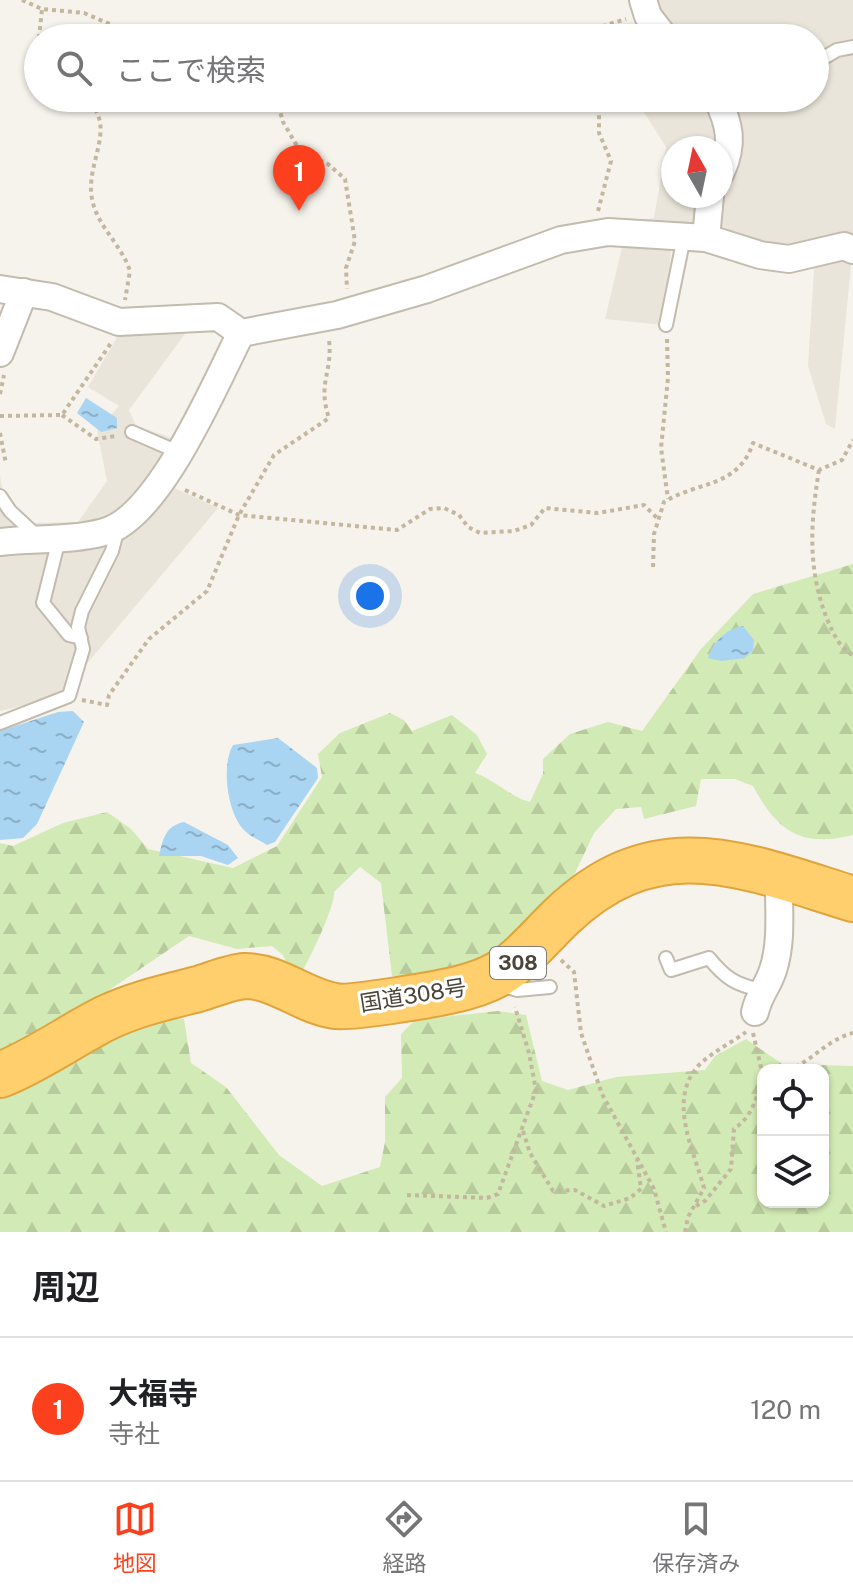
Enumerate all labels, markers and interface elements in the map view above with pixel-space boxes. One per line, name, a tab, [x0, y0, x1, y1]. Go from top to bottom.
search box	[24, 24, 829, 112]
icon: search	[52, 46, 96, 90]
text: ここで検索	[116, 52, 266, 88]
north arrow	[661, 136, 733, 208]
pin: 1	[273, 145, 325, 211]
your location	[350, 576, 390, 616]
road number: 308	[490, 947, 546, 979]
street label: 国道308号	[358, 974, 468, 1016]
map controls	[757, 1064, 829, 1208]
button: locate	[757, 1064, 829, 1136]
button: layers	[757, 1136, 829, 1208]
text: 周辺	[32, 1267, 100, 1307]
text: 大福寺	[108, 1375, 198, 1411]
text: 1	[52, 1394, 64, 1425]
text: 120 m	[750, 1394, 821, 1425]
text: 寺社	[108, 1418, 160, 1449]
tab: 地図	[113, 1497, 157, 1577]
tab: 経路	[382, 1497, 426, 1577]
tab: 保存済み	[652, 1497, 740, 1577]

